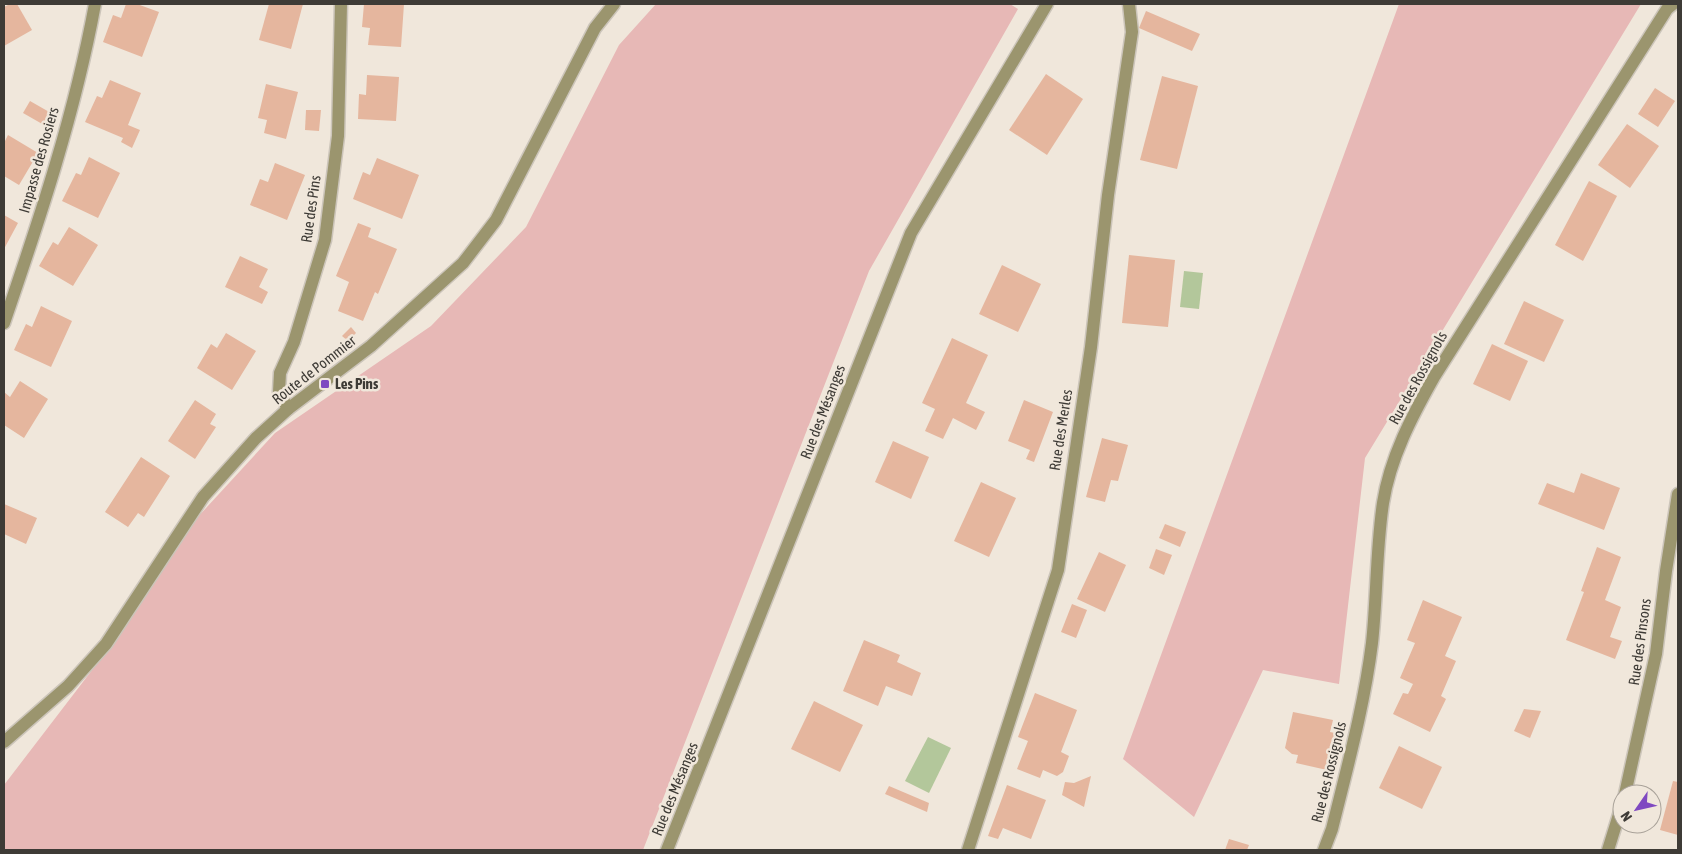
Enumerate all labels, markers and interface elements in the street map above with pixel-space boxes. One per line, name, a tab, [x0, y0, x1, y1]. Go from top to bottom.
street label: Impasse des Rosiers	[15, 105, 62, 215]
street label: Rue des Pins	[297, 174, 324, 244]
street label: Rue des Rossignols	[1385, 328, 1450, 427]
street label: Route de Pommier	[269, 331, 359, 408]
street label: Rue des Mésanges	[797, 362, 848, 461]
place label: Les Pins	[335, 375, 379, 392]
marker: Les Pins	[319, 378, 331, 390]
street label: Rue des Merles	[1046, 388, 1075, 472]
street label: Rue des Pinsons	[1625, 597, 1654, 686]
street label: Rue des Rossignols	[1308, 720, 1349, 824]
street label: Rue des Mésanges	[648, 739, 701, 838]
north arrow	[1612, 784, 1662, 834]
text: N	[1617, 808, 1635, 824]

